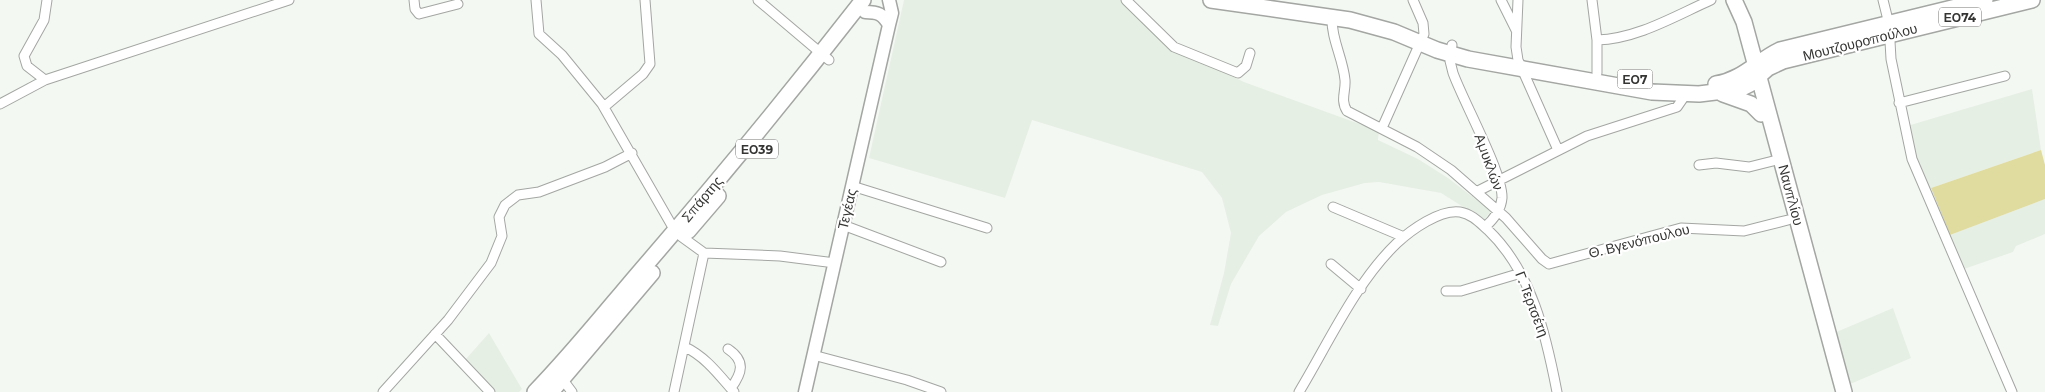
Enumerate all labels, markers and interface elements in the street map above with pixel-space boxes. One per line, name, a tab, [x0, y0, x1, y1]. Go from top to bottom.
road number: ΕΟ74	[1939, 8, 1981, 26]
street label: Μουτζουροπούλου	[1801, 19, 1919, 65]
road number: ΕΟ7	[1618, 70, 1652, 88]
street label: Αμυκλών	[1470, 131, 1508, 193]
road number: ΕΟ39	[736, 140, 778, 158]
street label: Ναυπλίου	[1774, 163, 1808, 227]
street label: Σπάρτης	[678, 172, 727, 226]
street label: Τεγέας	[834, 187, 860, 231]
street label: Θ. Βγενόπουλου	[1587, 220, 1691, 262]
street label: Γ. Τερτσέτη	[1511, 269, 1553, 339]

